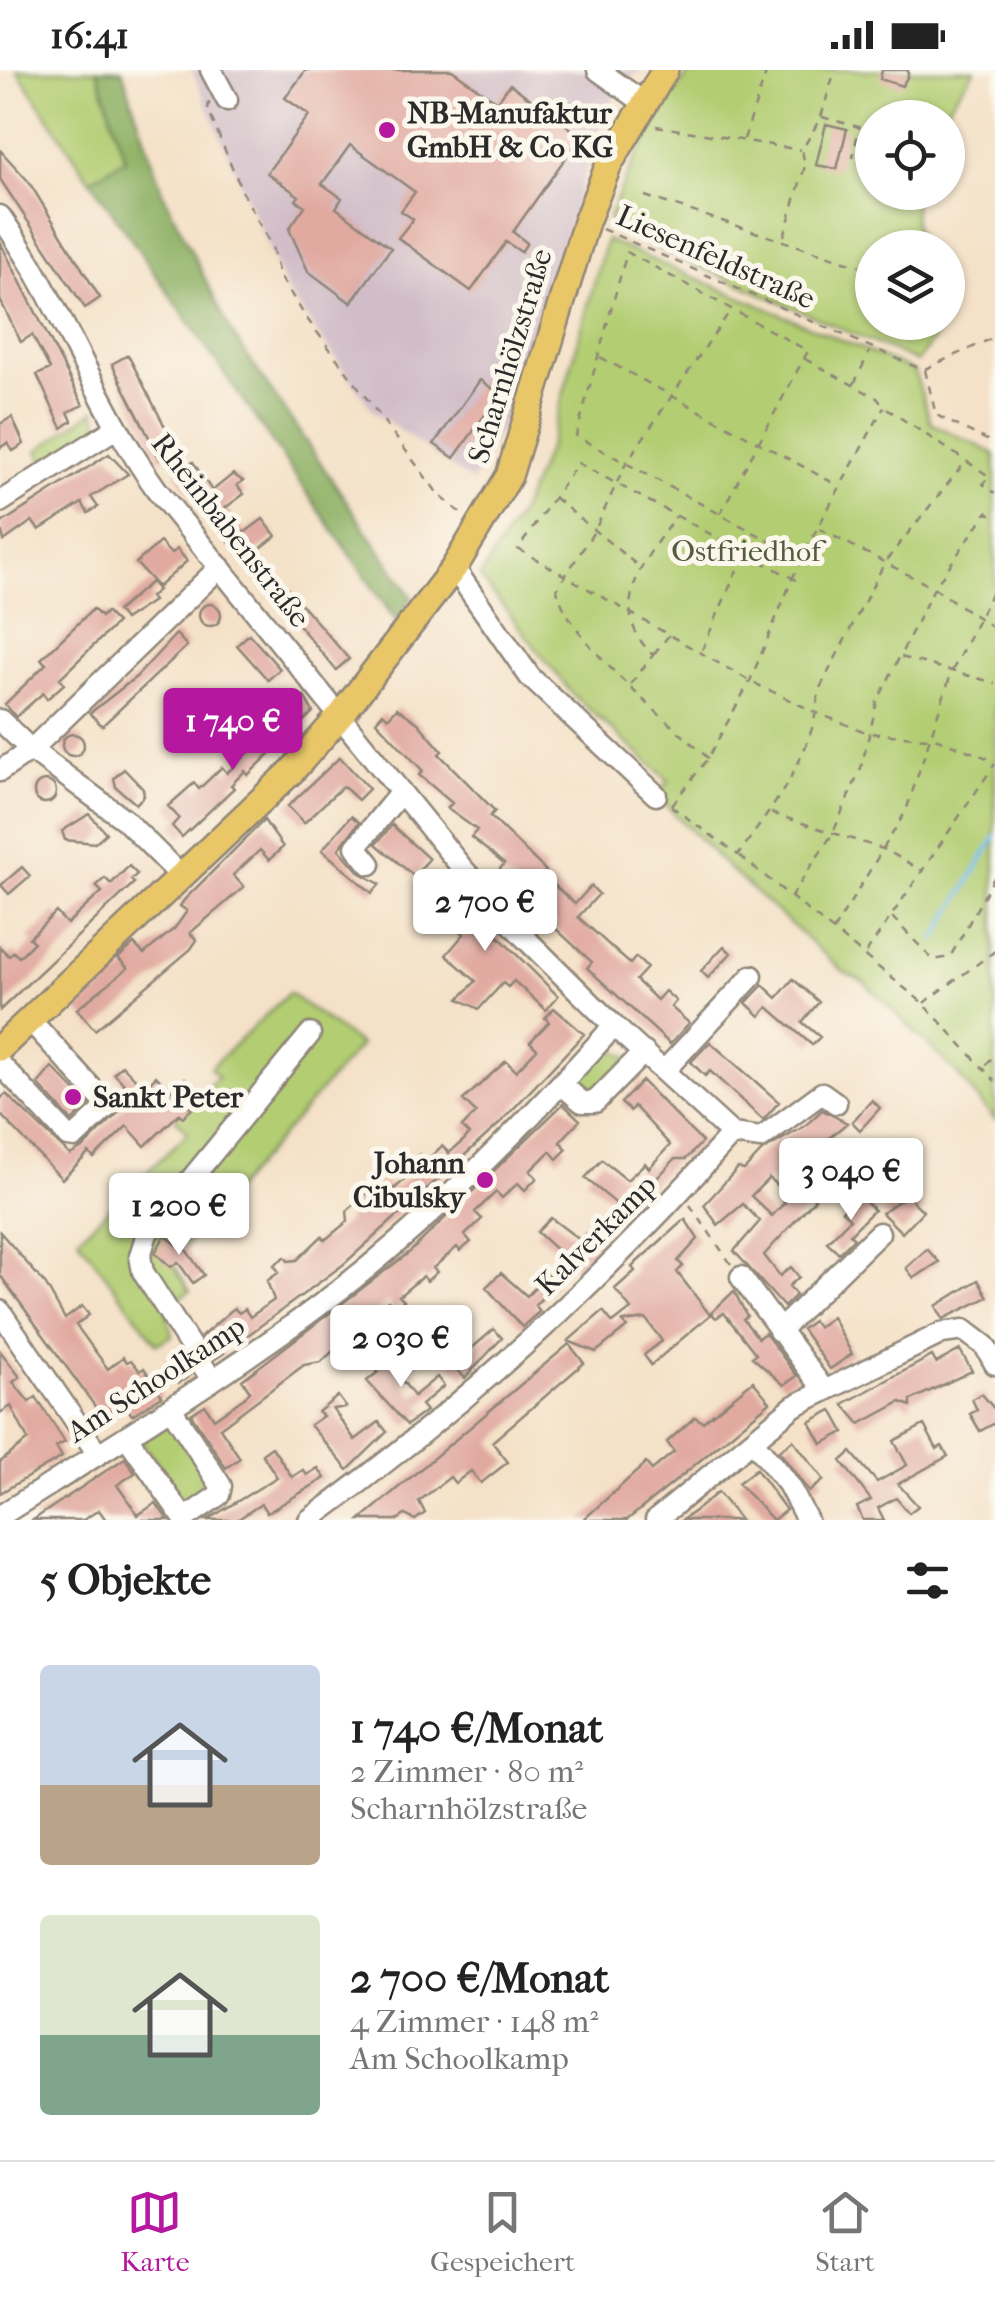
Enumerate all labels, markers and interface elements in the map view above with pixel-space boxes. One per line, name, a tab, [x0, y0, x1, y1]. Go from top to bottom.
text: 16:41	[50, 13, 129, 58]
place label: NB-Manufaktur GmbH & Co KG	[407, 96, 613, 165]
map controls	[855, 100, 965, 340]
button: locate	[855, 100, 965, 210]
marker: NB-Manufaktur GmbH & Co KG	[376, 119, 398, 141]
street label: Liesenfeldstraße	[611, 198, 820, 317]
button: layers	[855, 230, 965, 340]
street label: Scharnhölzstraße	[461, 245, 560, 468]
street label: Rheinbabenstraße	[144, 426, 317, 634]
park label: Ostfriedhof	[671, 534, 827, 569]
pin: 1 740 €	[141, 688, 325, 773]
text: 1 740 €	[185, 702, 281, 739]
pin: 2 700 €	[393, 869, 577, 954]
text: 2 700 €	[435, 883, 535, 920]
place label: Sankt Peter	[93, 1080, 244, 1115]
marker: Sankt Peter	[62, 1086, 84, 1108]
pin: 3 040 €	[759, 1138, 943, 1223]
place label: Johann Cibulsky	[353, 1146, 467, 1215]
text: 3 040 €	[801, 1152, 901, 1189]
street label: Kalverkamp	[529, 1168, 664, 1303]
marker: Johann Cibulsky	[474, 1169, 496, 1191]
pin: 1 200 €	[87, 1173, 271, 1258]
text: 1 200 €	[131, 1187, 227, 1224]
pin: 2 030 €	[309, 1305, 493, 1390]
street label: Am Schoolkamp	[60, 1309, 252, 1450]
text: 2 030 €	[352, 1319, 450, 1356]
icon: filters	[900, 1553, 955, 1608]
text: 5 Objekte	[40, 1556, 211, 1605]
text: 1 740 €/Monat	[350, 1704, 603, 1753]
icon: home	[120, 1705, 240, 1825]
text: 2 Zimmer · 80 m²	[350, 1753, 583, 1790]
text: Scharnhölzstraße	[350, 1790, 587, 1827]
text: 2 700 €/Monat	[350, 1954, 609, 2003]
icon: home	[120, 1955, 240, 2075]
text: 4 Zimmer · 148 m²	[350, 2003, 598, 2040]
text: Am Schoolkamp	[350, 2040, 569, 2077]
tab: Karte	[120, 2185, 190, 2278]
tab: Gespeichert	[430, 2185, 575, 2278]
tab: Start	[815, 2185, 875, 2278]

